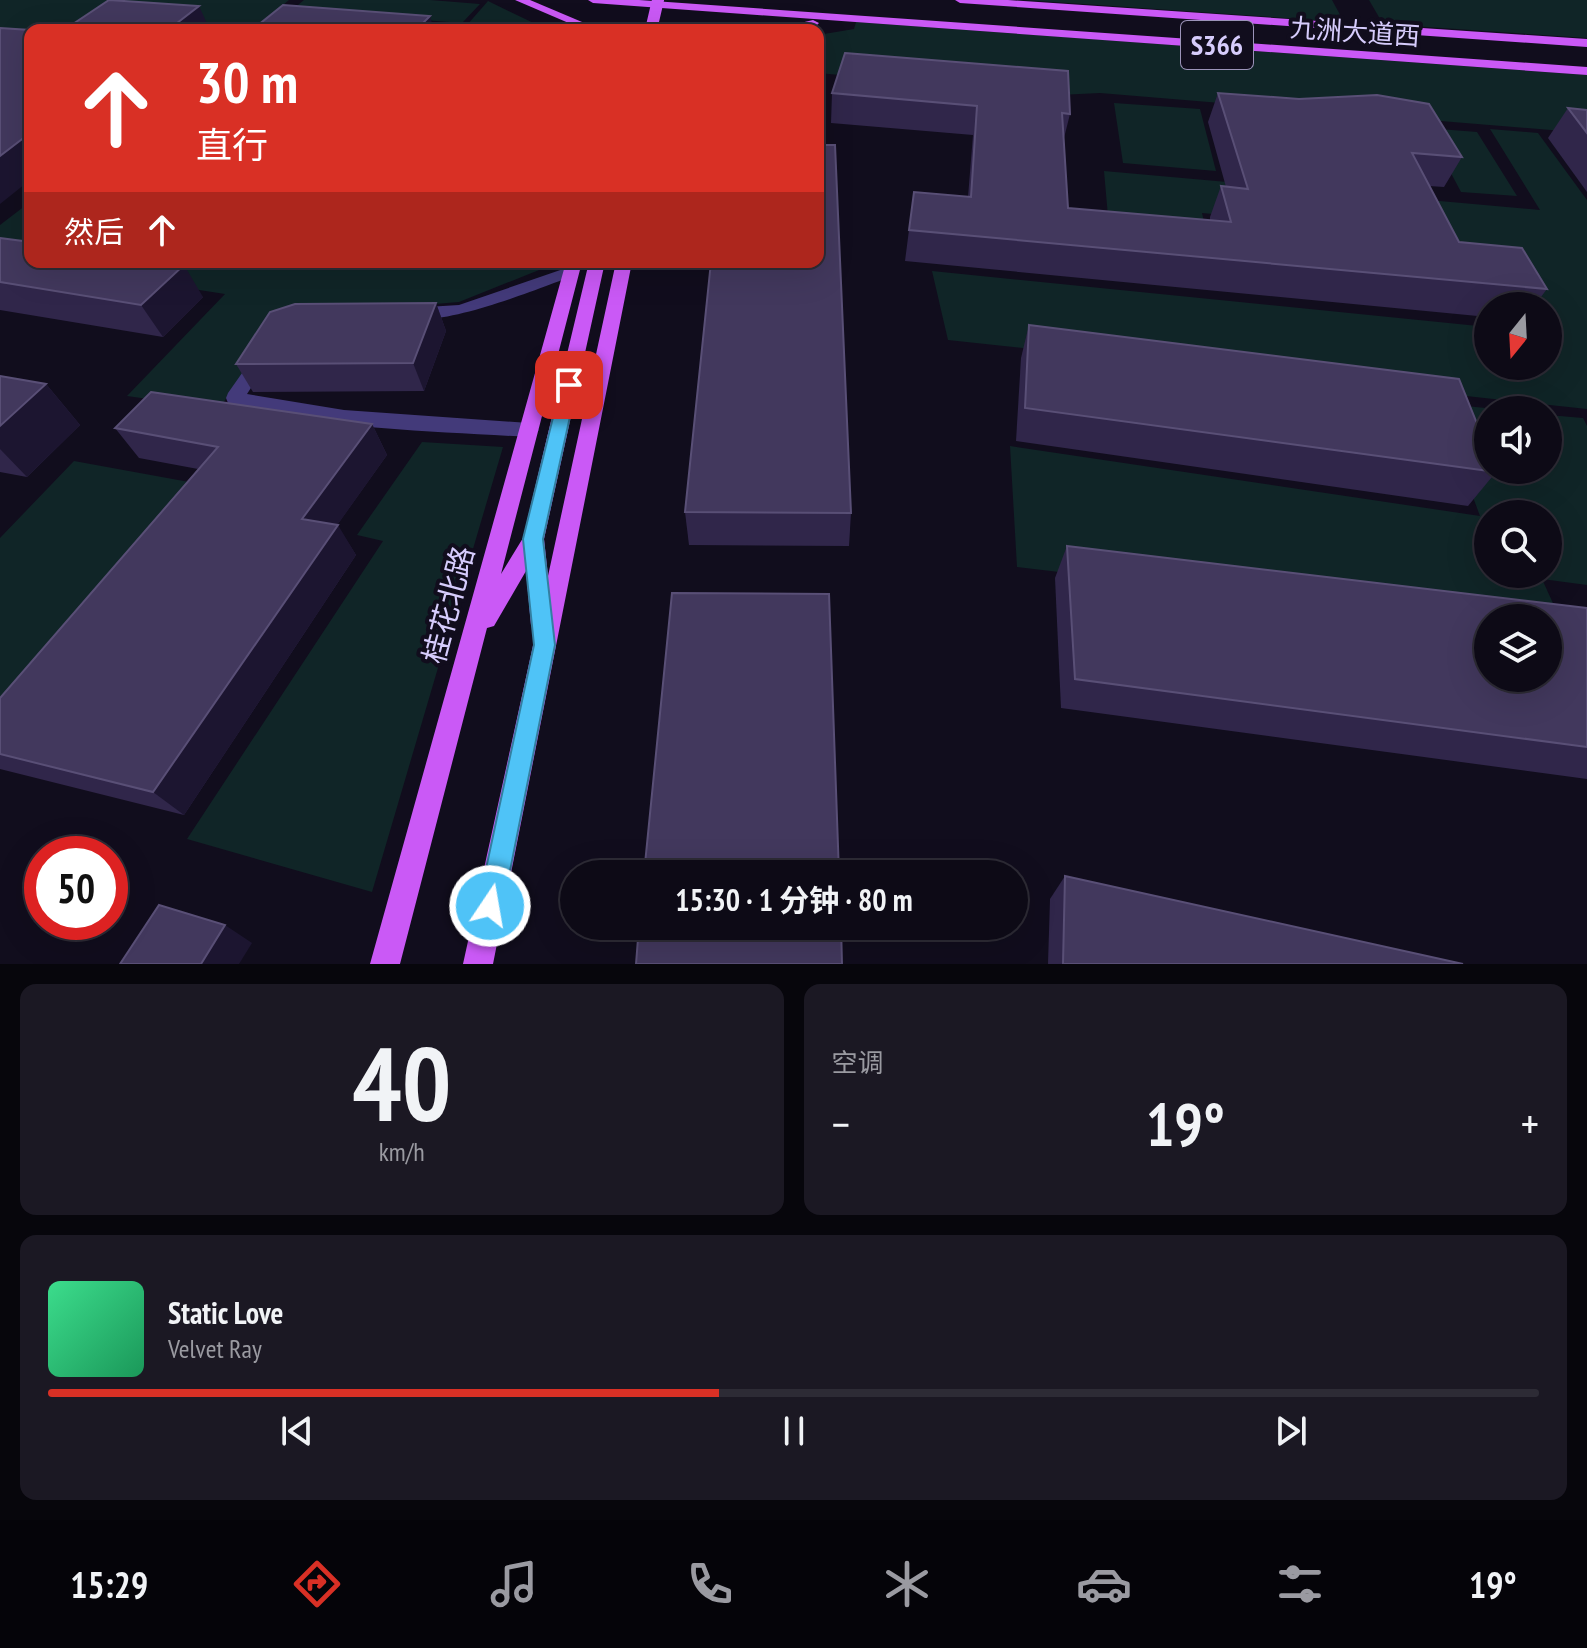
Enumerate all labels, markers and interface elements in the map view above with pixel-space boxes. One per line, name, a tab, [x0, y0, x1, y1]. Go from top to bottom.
street label: 九洲大道西	[1289, 11, 1421, 52]
road number: S366	[1181, 21, 1253, 69]
text: 30 m	[196, 46, 298, 118]
icon: ahead	[64, 56, 168, 160]
text: 直行	[196, 121, 268, 168]
icon: ahead	[140, 208, 184, 252]
text: 然后	[64, 212, 124, 251]
north arrow	[1474, 292, 1562, 380]
map controls	[1474, 292, 1562, 692]
pin	[535, 351, 603, 419]
icon: arrive	[547, 363, 591, 407]
button: sound	[1474, 396, 1562, 484]
button: search	[1474, 500, 1562, 588]
street label: 桂花北路	[413, 542, 482, 668]
button: layers	[1474, 604, 1562, 692]
speed limit sign: 50	[24, 836, 128, 940]
position arrow	[448, 864, 532, 948]
text: 15:30 · 1 分钟 · 80 m	[675, 880, 913, 919]
text: 40	[352, 1015, 451, 1150]
text: 空调	[832, 1046, 884, 1079]
text: 19°	[1146, 1085, 1225, 1163]
text: −	[832, 1095, 850, 1152]
text: +	[1521, 1095, 1539, 1152]
text: km/h	[379, 1135, 425, 1168]
text: Static Love	[168, 1293, 283, 1332]
text: Velvet Ray	[168, 1332, 262, 1365]
icon: previous	[275, 1409, 319, 1453]
icon: pause	[772, 1409, 816, 1453]
icon: next	[1269, 1409, 1313, 1453]
icon: directions	[289, 1556, 345, 1612]
icon: music	[486, 1556, 542, 1612]
icon: phone	[682, 1556, 738, 1612]
icon: climate	[879, 1556, 935, 1612]
icon: car	[1076, 1556, 1132, 1612]
icon: filters	[1272, 1556, 1328, 1612]
text: 15:29	[70, 1561, 148, 1608]
text: 19°	[1469, 1561, 1517, 1608]

